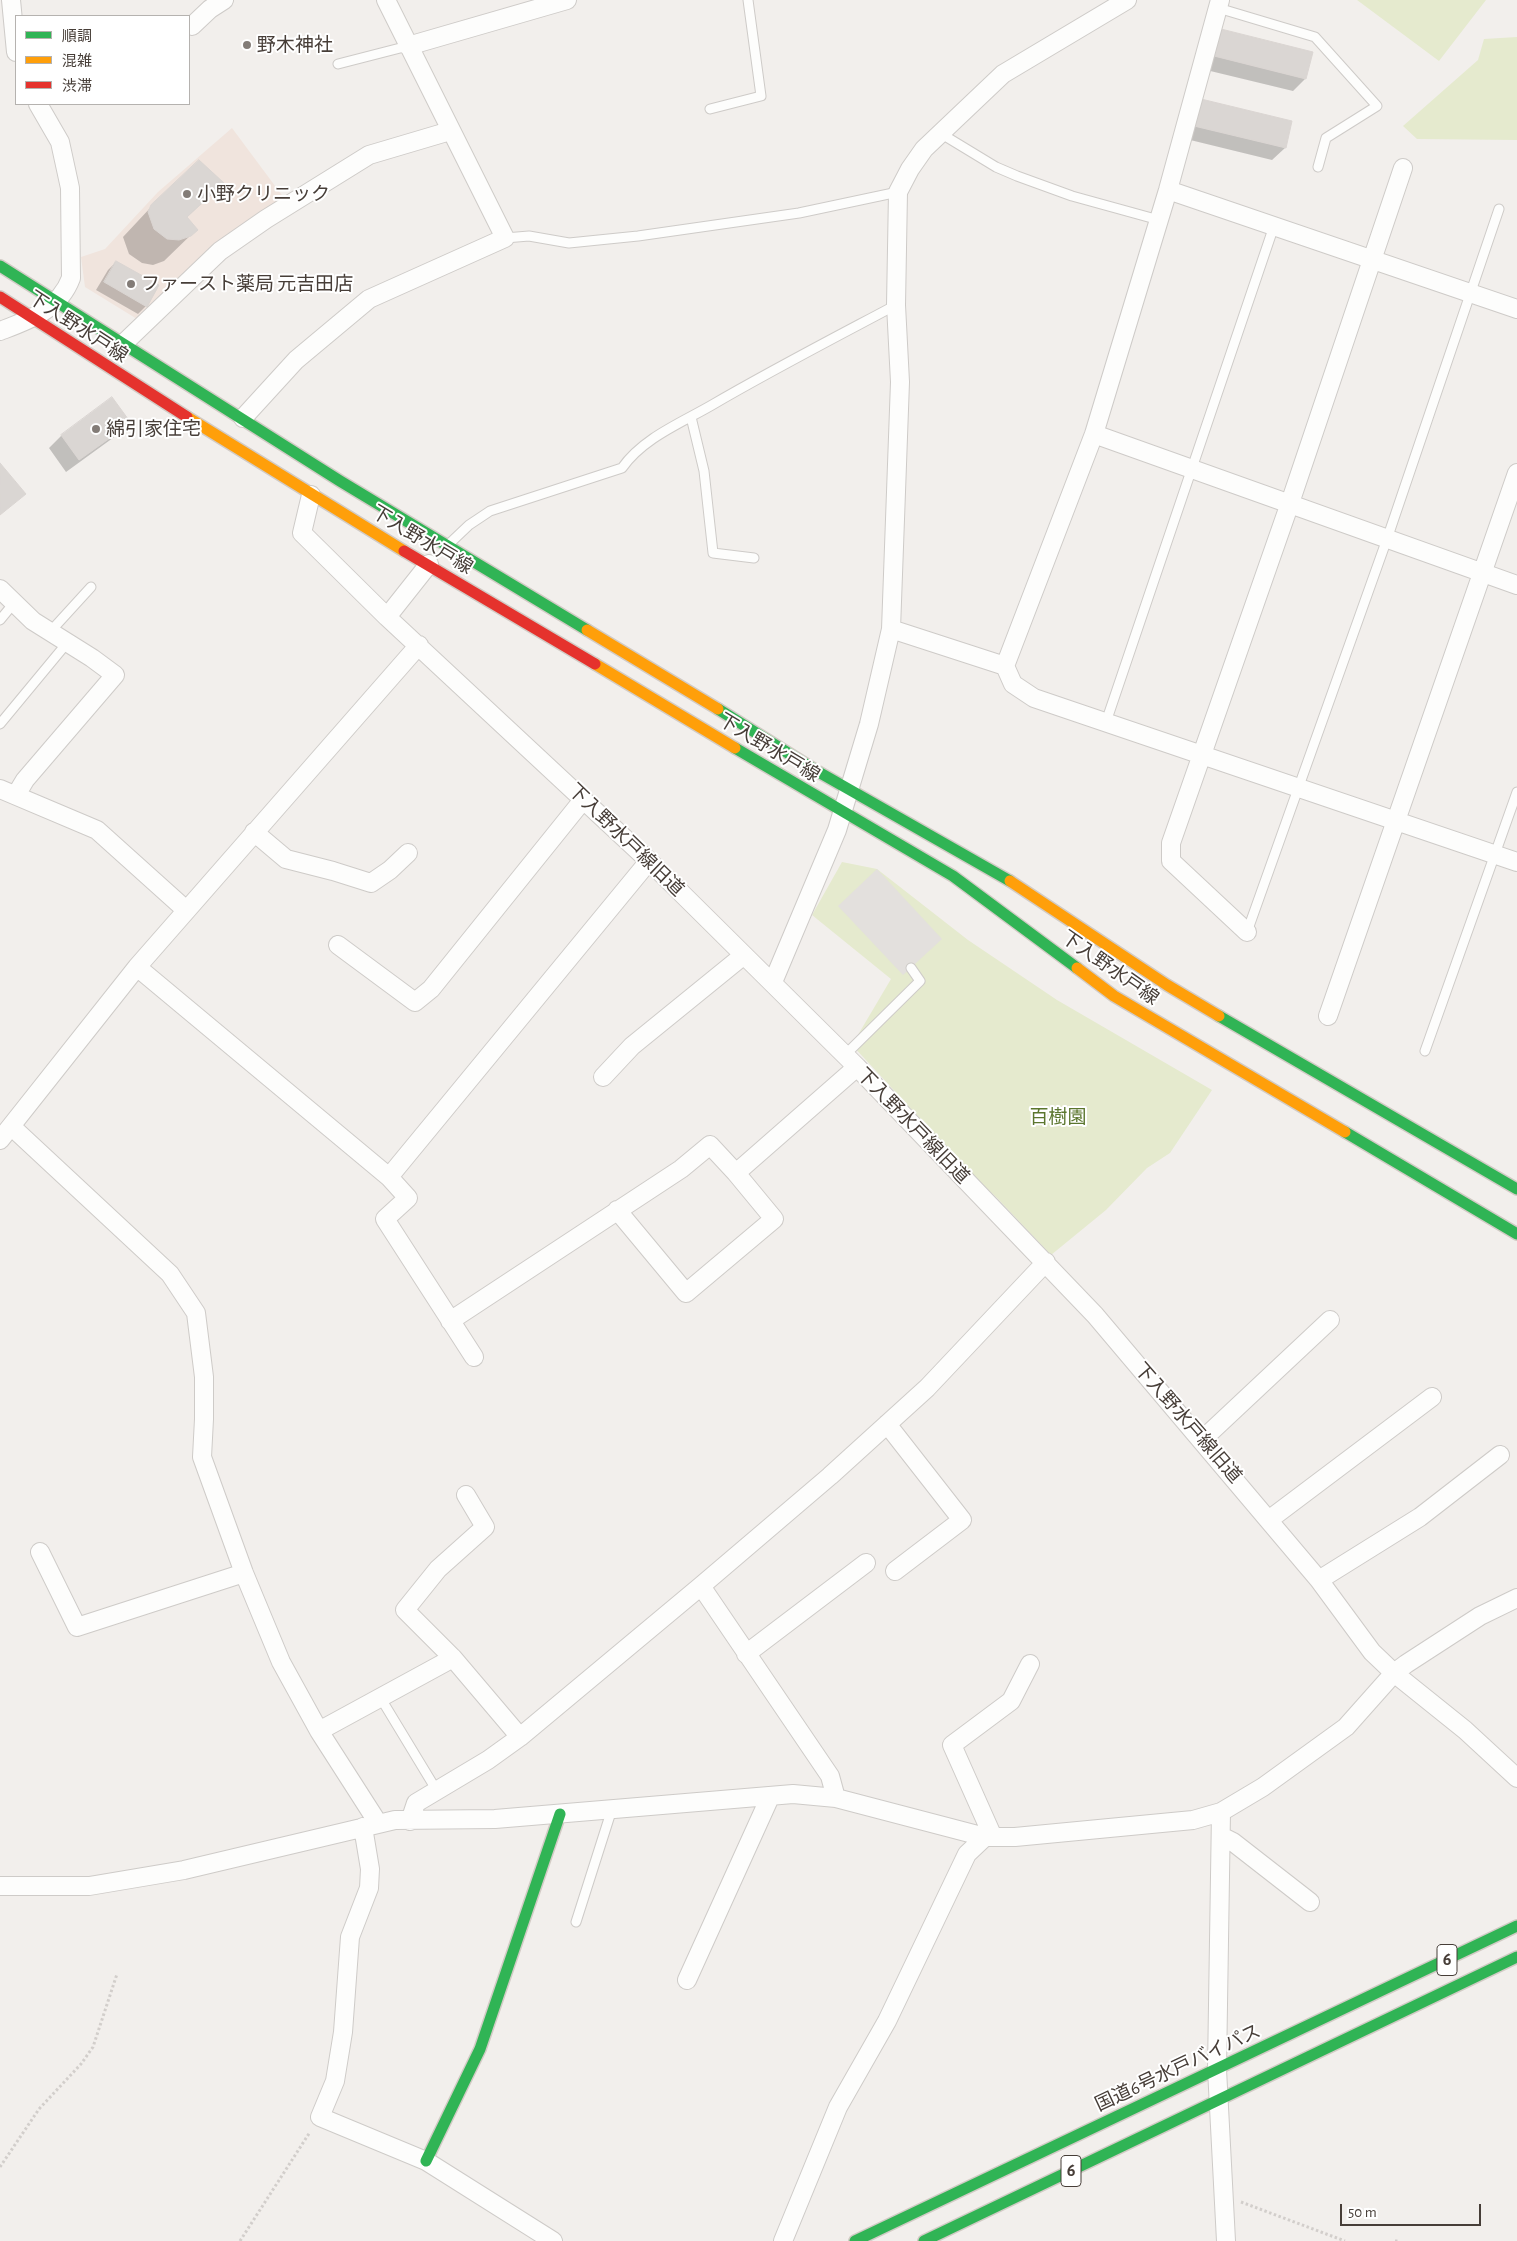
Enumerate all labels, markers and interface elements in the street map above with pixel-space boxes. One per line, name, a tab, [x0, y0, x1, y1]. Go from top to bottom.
legend	[15, 15, 190, 105]
text: 順調	[62, 29, 92, 44]
place label: 野木神社	[257, 34, 333, 56]
marker: 野木神社	[241, 39, 253, 51]
text: 混雑	[62, 54, 92, 69]
text: 渋滞	[62, 79, 92, 94]
place label: 小野クリニック	[197, 183, 330, 205]
marker: 小野クリニック	[181, 188, 193, 200]
place label: ファースト薬局 元吉田店	[141, 273, 353, 295]
marker: ファースト薬局 元吉田店	[125, 278, 137, 290]
street label: 下入野水戸線	[24, 286, 132, 368]
place label: 綿引家住宅	[106, 418, 201, 440]
marker: 綿引家住宅	[90, 423, 102, 435]
street label: 下入野水戸線	[367, 501, 477, 579]
street label: 下入野水戸線	[714, 709, 824, 787]
street label: 下入野水戸線旧道	[563, 779, 689, 901]
street label: 下入野水戸線	[1057, 926, 1163, 1010]
street label: 下入野水戸線旧道	[852, 1063, 974, 1189]
park label: 百樹園	[1030, 1106, 1086, 1128]
street label: 下入野水戸線旧道	[1130, 1358, 1246, 1488]
road number: 6	[1437, 1944, 1457, 1976]
street label: 国道6号水戸バイパス	[1092, 2020, 1264, 2116]
road number: 6	[1061, 2156, 1081, 2186]
scale bar	[1342, 2194, 1483, 2226]
text: 50 m	[1348, 2205, 1377, 2220]

